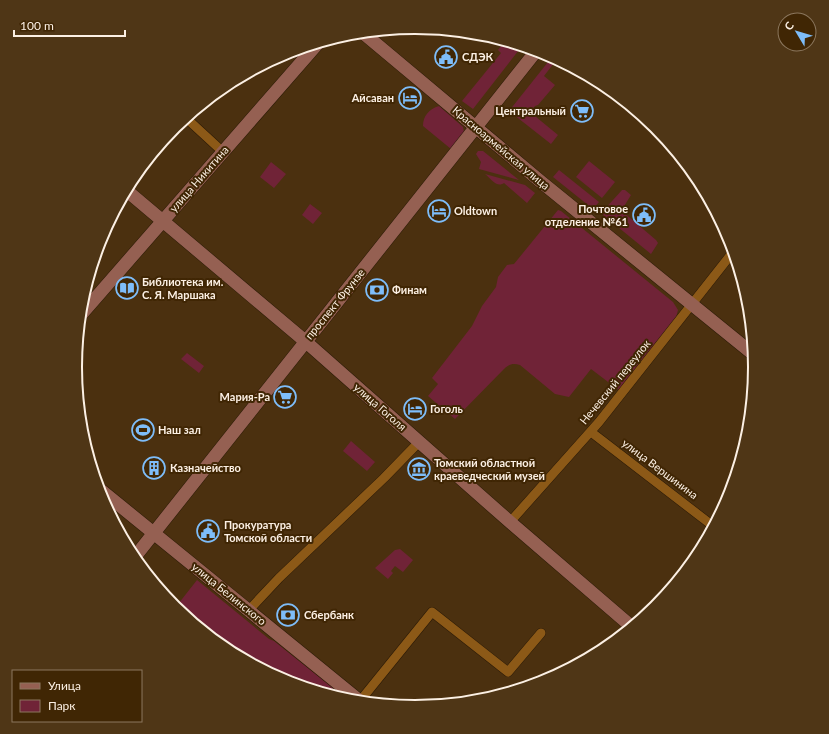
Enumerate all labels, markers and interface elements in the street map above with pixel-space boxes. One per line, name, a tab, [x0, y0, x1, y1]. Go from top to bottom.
scale bar	[14, 12, 125, 38]
north arrow	[777, 12, 817, 52]
text: 100 m	[20, 18, 54, 33]
text: С	[781, 18, 797, 32]
public building icon: СДЭК	[433, 44, 459, 70]
place label: СДЭК	[462, 50, 494, 63]
hotel icon: Айсаван	[397, 85, 423, 111]
place label: Айсаван	[351, 91, 394, 104]
supermarket icon: Центральный	[569, 98, 595, 124]
street label: Красноармейская улица	[450, 103, 553, 192]
place label: Центральный	[495, 104, 566, 117]
street label: улица Никитина	[166, 143, 231, 214]
hotel icon: Oldtown	[426, 198, 452, 224]
place label: Почтовое отделение №61	[545, 202, 628, 228]
public building icon: Почтовое отделение №61	[631, 202, 657, 228]
place label: Oldtown	[454, 204, 497, 217]
street label: проспект Фрунзе	[302, 266, 367, 342]
library icon: Библиотека им. С. Я. Маршака	[114, 275, 140, 301]
place label: Библиотека им. С. Я. Маршака	[142, 275, 224, 301]
bank icon: Финам	[364, 277, 390, 303]
place label: Финам	[392, 283, 427, 296]
street label: Нечевский переулок	[577, 337, 653, 426]
street label: улица Гоголя	[351, 380, 409, 433]
supermarket icon: Мария-Ра	[272, 384, 298, 410]
place label: Мария-Ра	[220, 390, 270, 403]
hotel icon: Гоголь	[402, 396, 428, 422]
place label: Гоголь	[430, 402, 464, 415]
sports icon: Наш зал	[130, 417, 156, 443]
place label: Наш зал	[158, 423, 201, 436]
street label: улица Вершинина	[620, 436, 701, 501]
building icon: Казначейство	[141, 455, 167, 481]
museum icon: Томский областной краеведческий музей	[406, 456, 432, 482]
place label: Томский областной краеведческий музей	[434, 456, 545, 482]
place label: Казначейство	[170, 461, 241, 474]
public building icon: Прокуратура Томской области	[195, 518, 221, 544]
place label: Прокуратура Томской области	[224, 518, 312, 544]
street label: улица Белинского	[190, 560, 269, 628]
bank icon: Сбербанк	[275, 602, 301, 628]
place label: Сбербанк	[304, 608, 354, 621]
legend	[12, 670, 142, 722]
text: Улица	[48, 678, 81, 693]
text: Парк	[48, 698, 76, 713]

